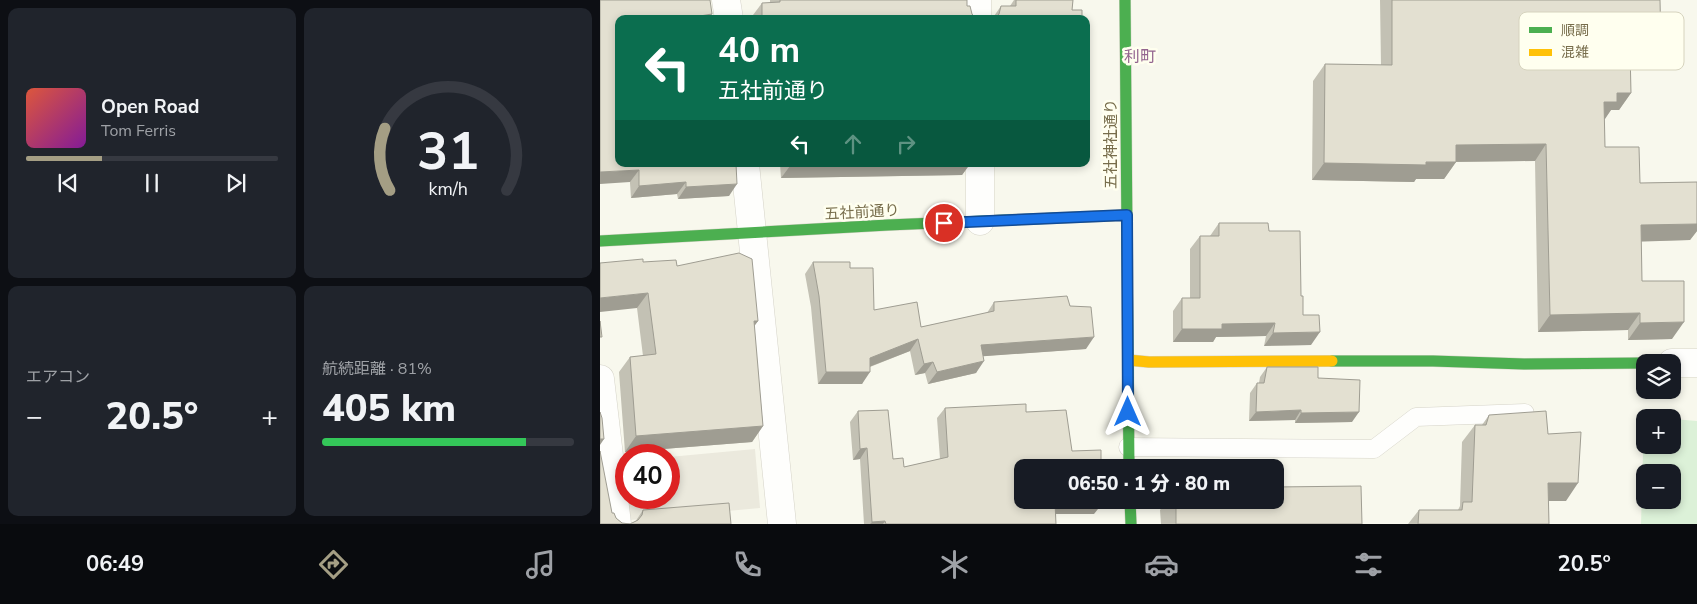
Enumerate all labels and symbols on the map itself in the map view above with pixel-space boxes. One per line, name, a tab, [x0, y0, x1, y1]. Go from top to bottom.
legend	[1519, 12, 1684, 70]
text: 順調	[1561, 21, 1589, 40]
text: 混雑	[1561, 43, 1589, 62]
district label: 利町	[1124, 46, 1156, 68]
street label: 五社神社通り	[1101, 99, 1121, 189]
street label: 五社前通り	[824, 200, 900, 224]
pin	[923, 202, 965, 244]
position arrow	[1101, 385, 1153, 437]
speed limit sign: 40	[615, 444, 680, 509]

